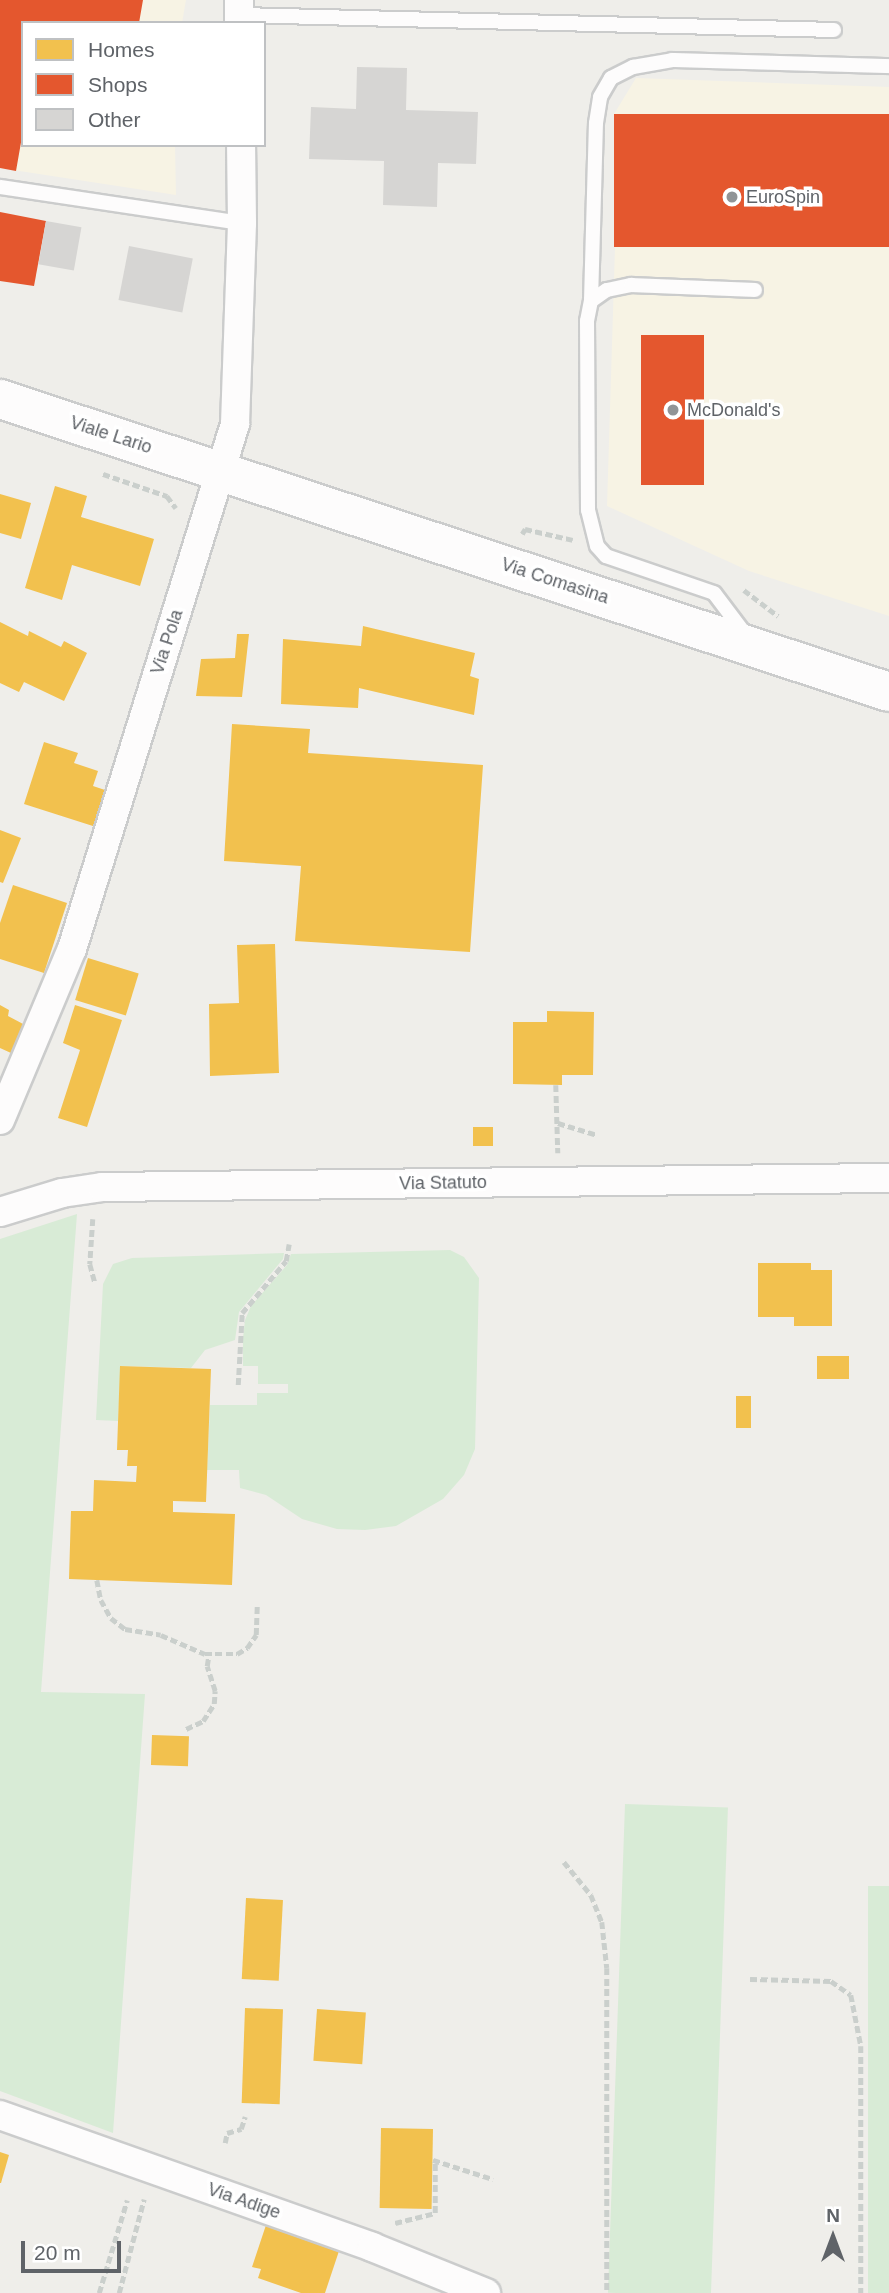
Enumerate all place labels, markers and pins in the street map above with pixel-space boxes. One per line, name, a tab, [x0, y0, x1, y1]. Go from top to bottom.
place label: EuroSpin	[746, 186, 820, 208]
marker: EuroSpin	[724, 189, 740, 205]
place label: McDonald's	[687, 399, 780, 421]
marker: McDonald's	[665, 402, 681, 418]

